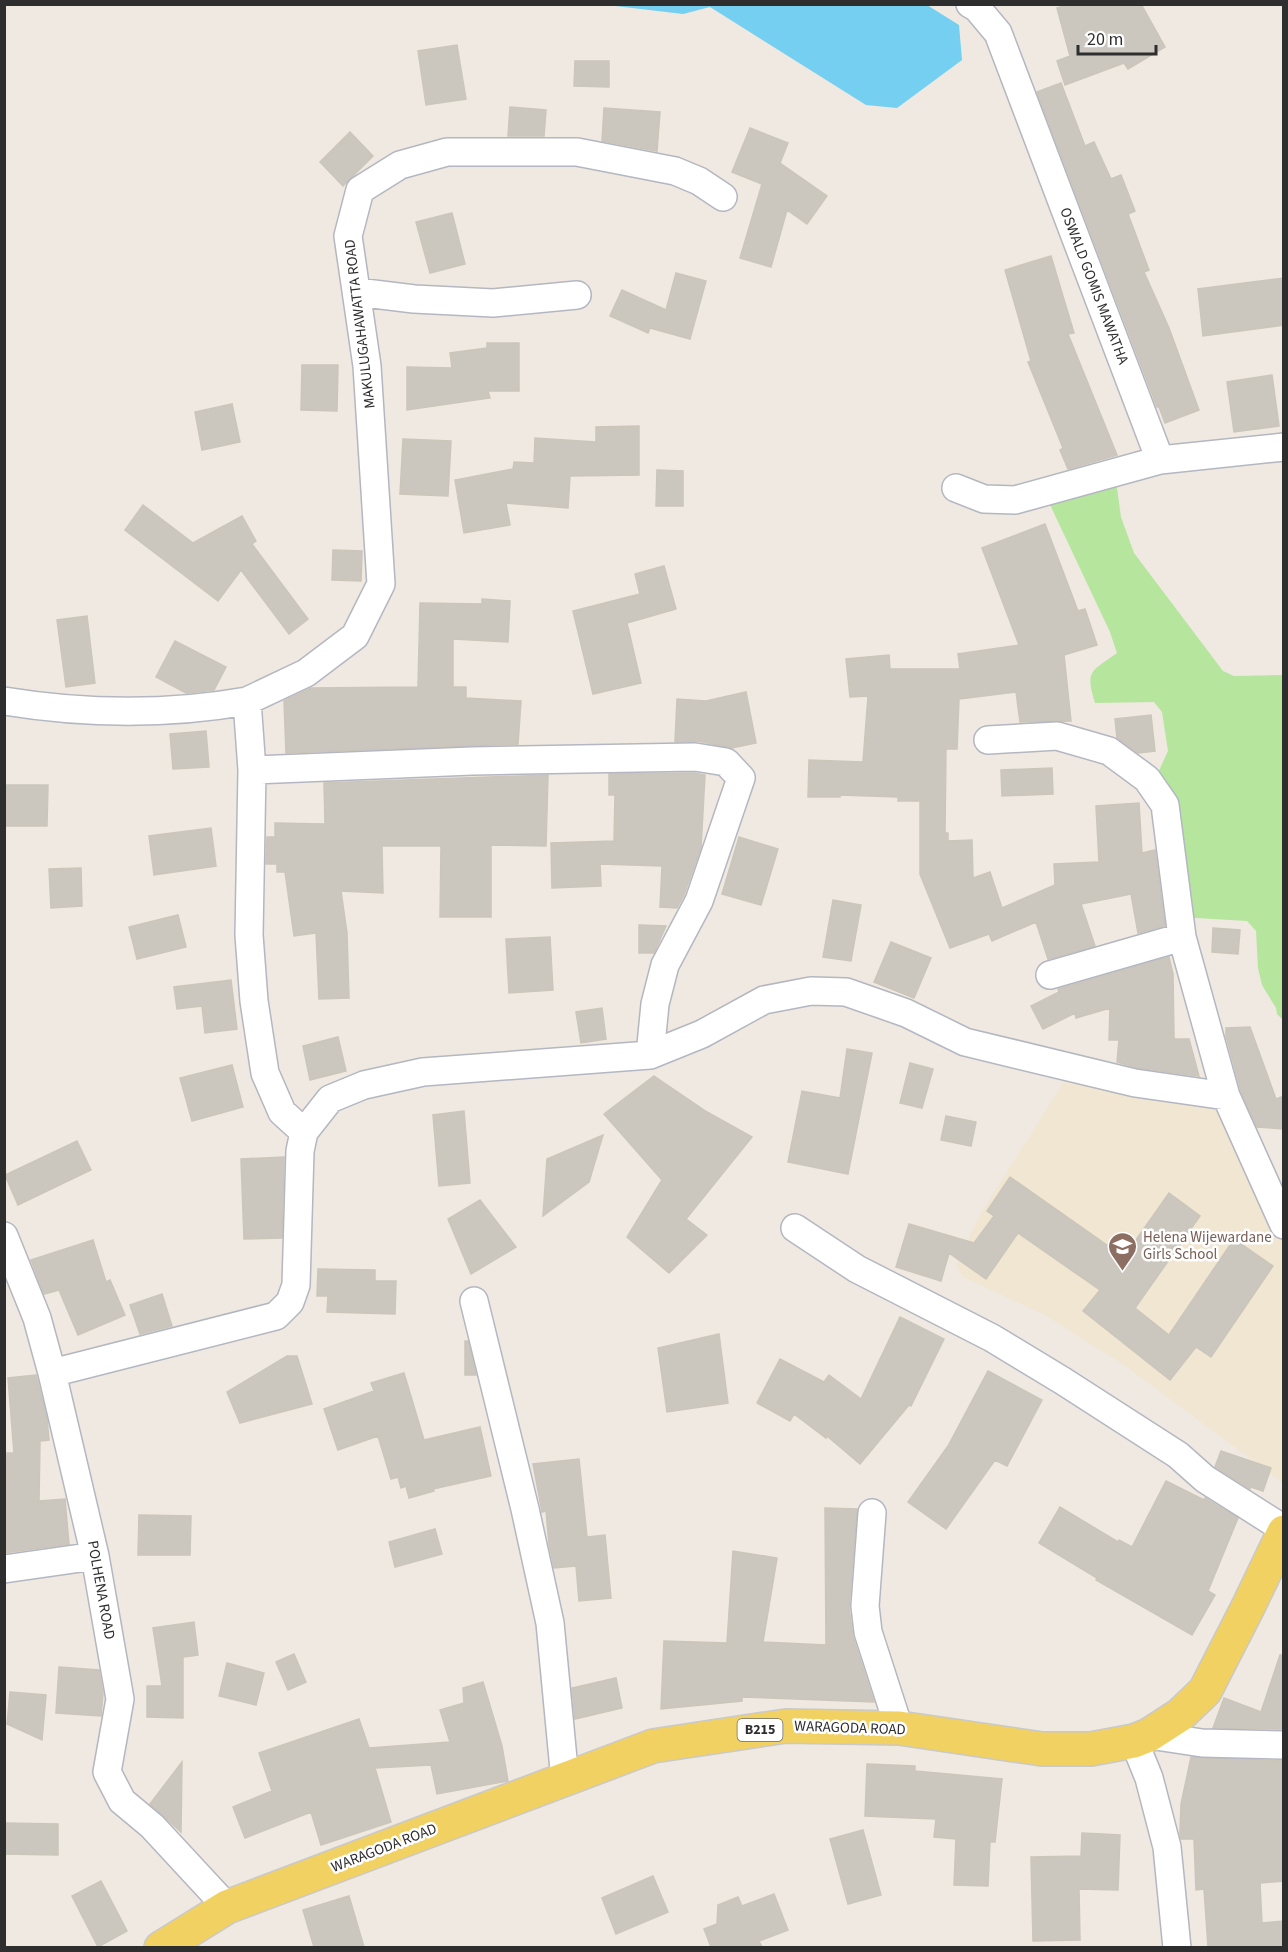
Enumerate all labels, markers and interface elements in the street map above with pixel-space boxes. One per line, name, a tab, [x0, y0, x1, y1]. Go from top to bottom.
scale bar	[1078, 18, 1156, 56]
text: 20 m	[1087, 27, 1123, 52]
street label: OSWALD GOMIS MAWATHA	[1054, 204, 1134, 368]
street label: MAKULUGAHAWATTA ROAD	[339, 238, 381, 410]
place label: Helena Wijewardane Girls School	[1143, 1227, 1272, 1265]
school or university icon: Helena Wijewardane Girls School	[1106, 1230, 1138, 1272]
street label: POLHENA ROAD	[82, 1539, 120, 1641]
street label: WARAGODA ROAD	[794, 1716, 906, 1740]
road number: B215	[738, 1719, 783, 1741]
street label: WARAGODA ROAD	[328, 1818, 440, 1878]

